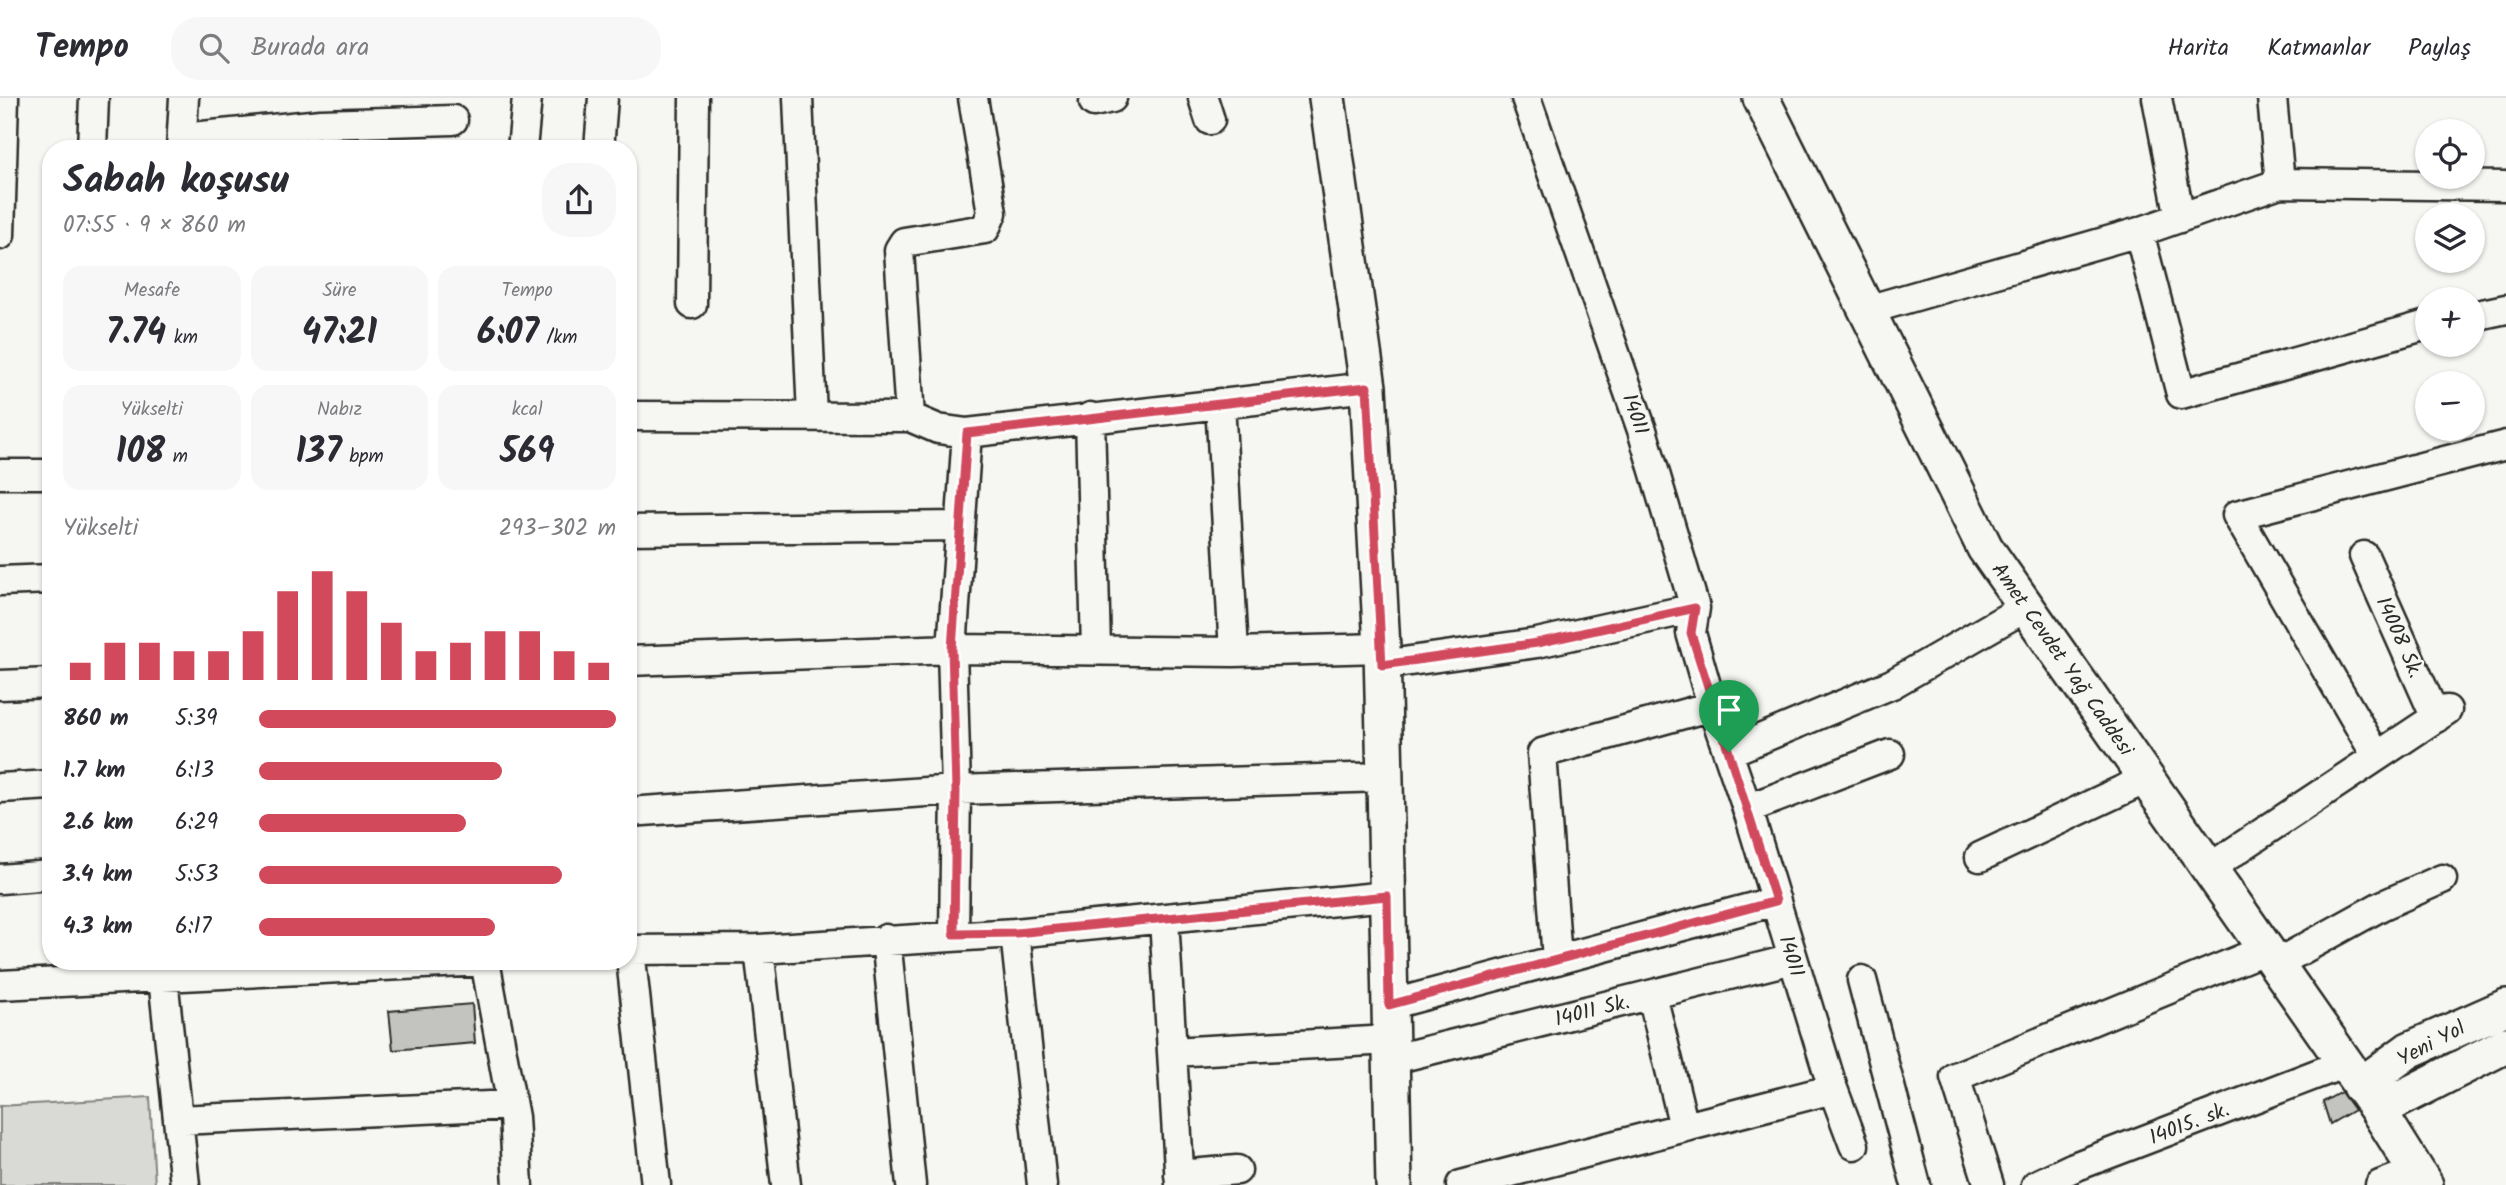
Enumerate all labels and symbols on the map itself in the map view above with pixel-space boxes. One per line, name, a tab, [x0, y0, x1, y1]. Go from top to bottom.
street label: 14011	[1612, 389, 1657, 440]
street label: Amet Cevdet Yağ Caddesi	[1982, 556, 2142, 764]
street label: 14008 Sk.	[2366, 592, 2431, 684]
pin	[1699, 680, 1759, 752]
street label: 14011	[1769, 932, 1812, 981]
street label: 14011 Sk.	[1551, 986, 1633, 1037]
street label: Yeni Yol	[2392, 1013, 2472, 1076]
street label: 14015. sk.	[2145, 1094, 2235, 1155]

